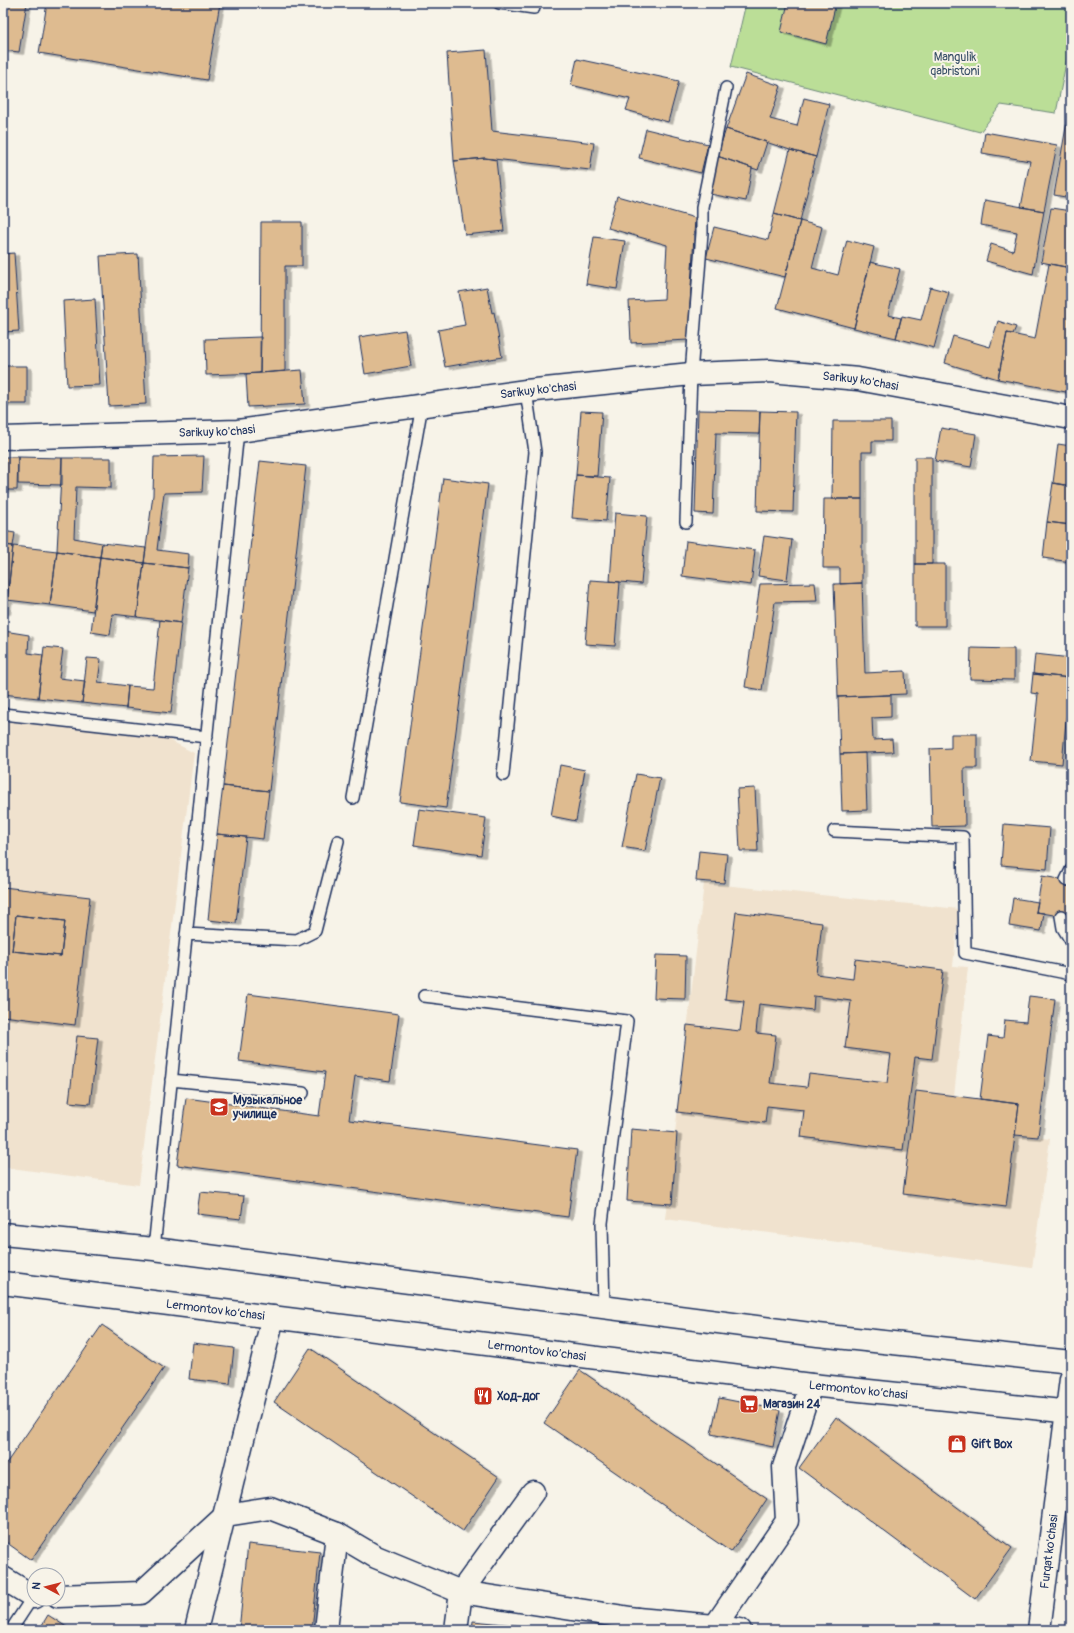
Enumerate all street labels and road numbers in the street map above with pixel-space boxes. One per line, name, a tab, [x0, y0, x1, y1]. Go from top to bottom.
street label: Sarikuy ko'chasi	[822, 369, 900, 394]
street label: Sarikuy ko'chasi	[499, 379, 577, 403]
street label: Sarikuy ko'chasi	[178, 422, 256, 441]
street label: Lermontov ko’chasi	[165, 1297, 265, 1324]
street label: Lermontov ko’chasi	[487, 1337, 587, 1365]
street label: Lermontov ko’chasi	[808, 1378, 908, 1403]
street label: Furqat ko'chasi	[1037, 1514, 1062, 1590]

